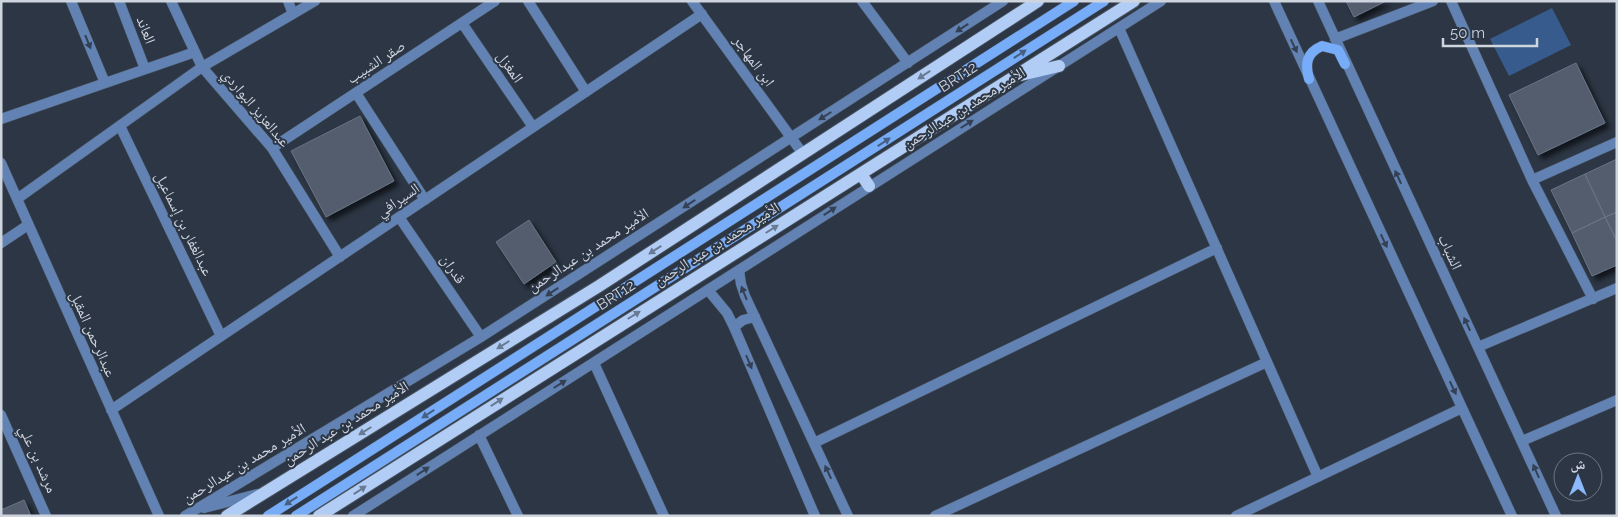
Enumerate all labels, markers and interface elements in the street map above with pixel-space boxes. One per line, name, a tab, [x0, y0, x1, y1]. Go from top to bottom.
street label: العاند	[133, 14, 159, 46]
scale bar	[1443, 15, 1537, 47]
one-way arrow	[955, 23, 969, 33]
text: 50 m	[1450, 24, 1485, 42]
street label: ابن المهاجر	[728, 31, 778, 90]
one-way arrow	[85, 35, 93, 49]
street label: صقر الشبيب	[343, 36, 409, 88]
one-way arrow	[1290, 38, 1299, 53]
street label: المغزل	[492, 48, 527, 87]
one-way arrow	[1014, 50, 1027, 59]
street label: BRT12	[935, 58, 981, 96]
street label: الأمير محمد بن عبدالرحمن	[900, 63, 1029, 154]
street label: عبدالعزيز البواردي	[216, 65, 294, 153]
one-way arrow	[917, 71, 930, 80]
one-way arrow	[819, 111, 832, 120]
one-way arrow	[961, 119, 974, 129]
one-way arrow	[877, 137, 890, 147]
street label: عبدالغفار بن إسماعيل	[150, 169, 217, 280]
one-way arrow	[1394, 170, 1402, 184]
street label: السيرافي	[373, 179, 425, 223]
street label: الأمير محمد بن عبد الرحمن	[651, 198, 784, 291]
one-way arrow	[682, 199, 695, 208]
street label: الأمير محمد بن عبدالرحمن	[524, 204, 652, 297]
one-way arrow	[823, 207, 837, 216]
one-way arrow	[766, 225, 779, 234]
street label: الشباب	[1434, 232, 1466, 272]
one-way arrow	[1381, 234, 1389, 248]
one-way arrow	[649, 245, 662, 254]
street label: قدران	[436, 251, 469, 288]
street label: BRT12	[593, 276, 639, 314]
one-way arrow	[740, 285, 748, 300]
one-way arrow	[545, 287, 559, 296]
street label: عبدالرحمن المقبل	[65, 288, 120, 381]
one-way arrow	[627, 310, 641, 319]
one-way arrow	[1463, 317, 1471, 331]
one-way arrow	[496, 341, 509, 350]
one-way arrow	[746, 355, 754, 369]
street label: الأمير محمد بن عبد الرحمن	[280, 377, 413, 470]
one-way arrow	[554, 379, 567, 388]
one-way arrow	[1449, 381, 1457, 395]
one-way arrow	[490, 397, 504, 407]
one-way arrow	[422, 409, 435, 418]
street label: الأمير محمد بن عبدالرحمن	[179, 419, 309, 508]
street label: مرشد بن علي	[13, 422, 61, 497]
one-way arrow	[358, 426, 371, 435]
north arrow	[1553, 452, 1603, 502]
text: ش	[1571, 456, 1586, 473]
one-way arrow	[1531, 464, 1539, 478]
one-way arrow	[823, 465, 831, 479]
one-way arrow	[417, 466, 430, 475]
one-way arrow	[353, 485, 367, 494]
one-way arrow	[285, 496, 298, 506]

